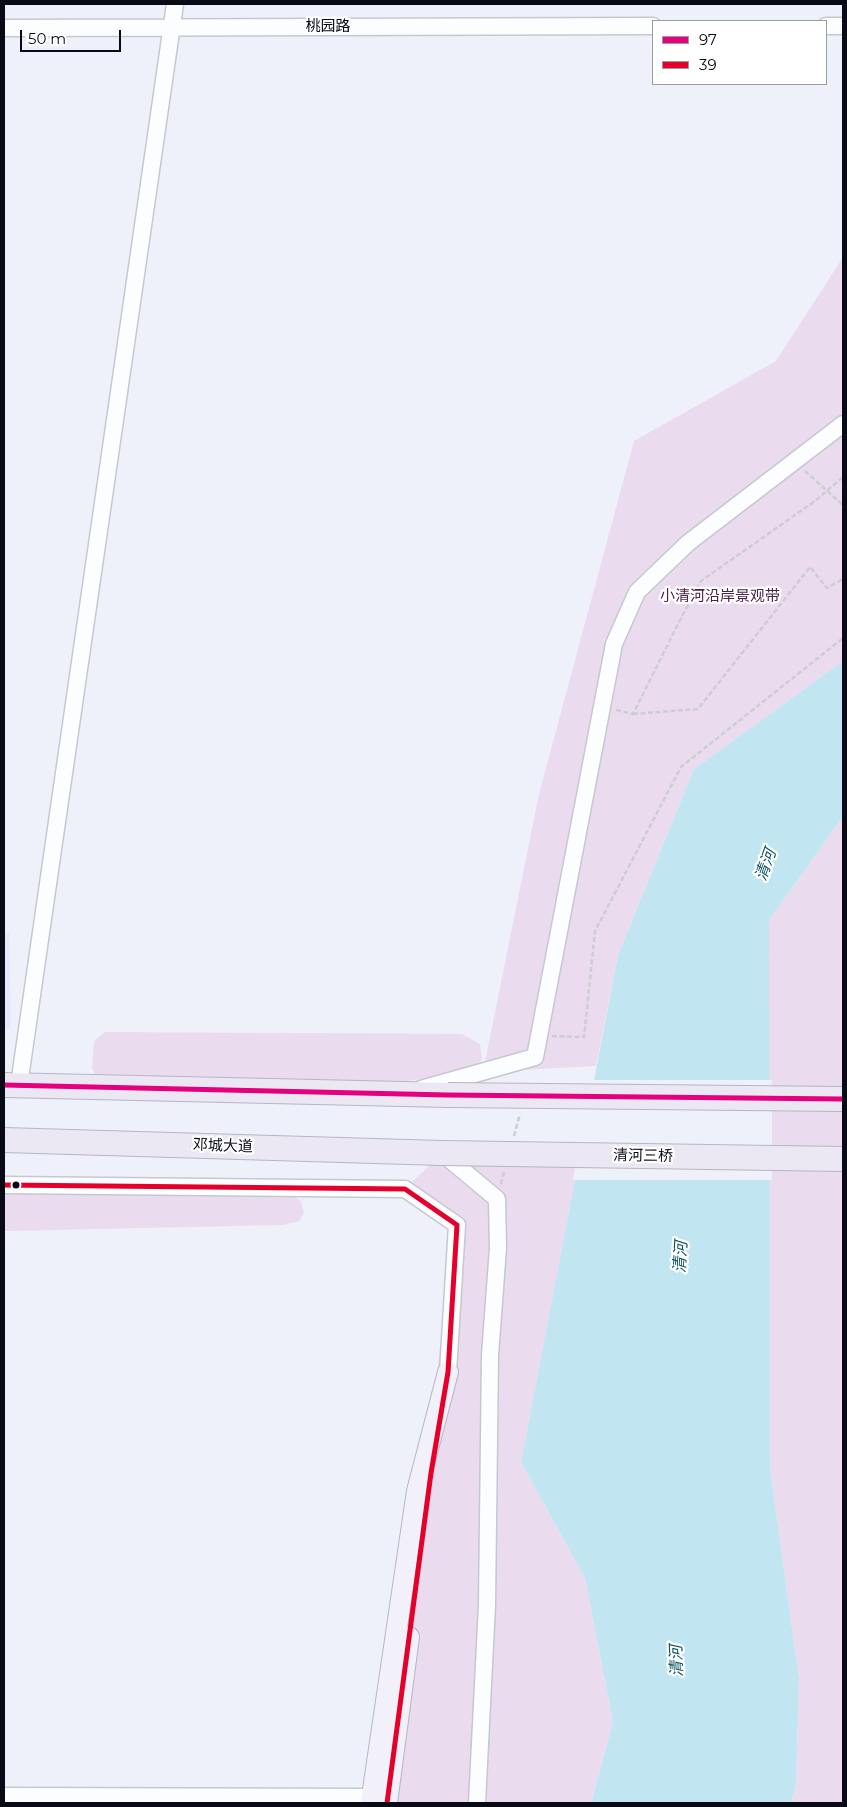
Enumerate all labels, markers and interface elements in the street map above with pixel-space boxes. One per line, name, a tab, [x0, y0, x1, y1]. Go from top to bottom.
street label: 桃园路	[306, 18, 350, 36]
scale bar	[22, 20, 124, 52]
legend	[652, 20, 827, 85]
text: 50 m	[28, 29, 66, 48]
text: 97	[699, 30, 717, 49]
text: 39	[699, 55, 717, 74]
park label: 小清河沿岸景观带	[660, 588, 780, 606]
water label: 清河	[752, 847, 780, 883]
street label: 邓城大道	[193, 1136, 253, 1156]
street label: 清河三桥	[613, 1146, 673, 1166]
unlabelled marker	[11, 1180, 21, 1190]
water label: 清河	[671, 1241, 691, 1273]
water label: 清河	[667, 1645, 687, 1677]

